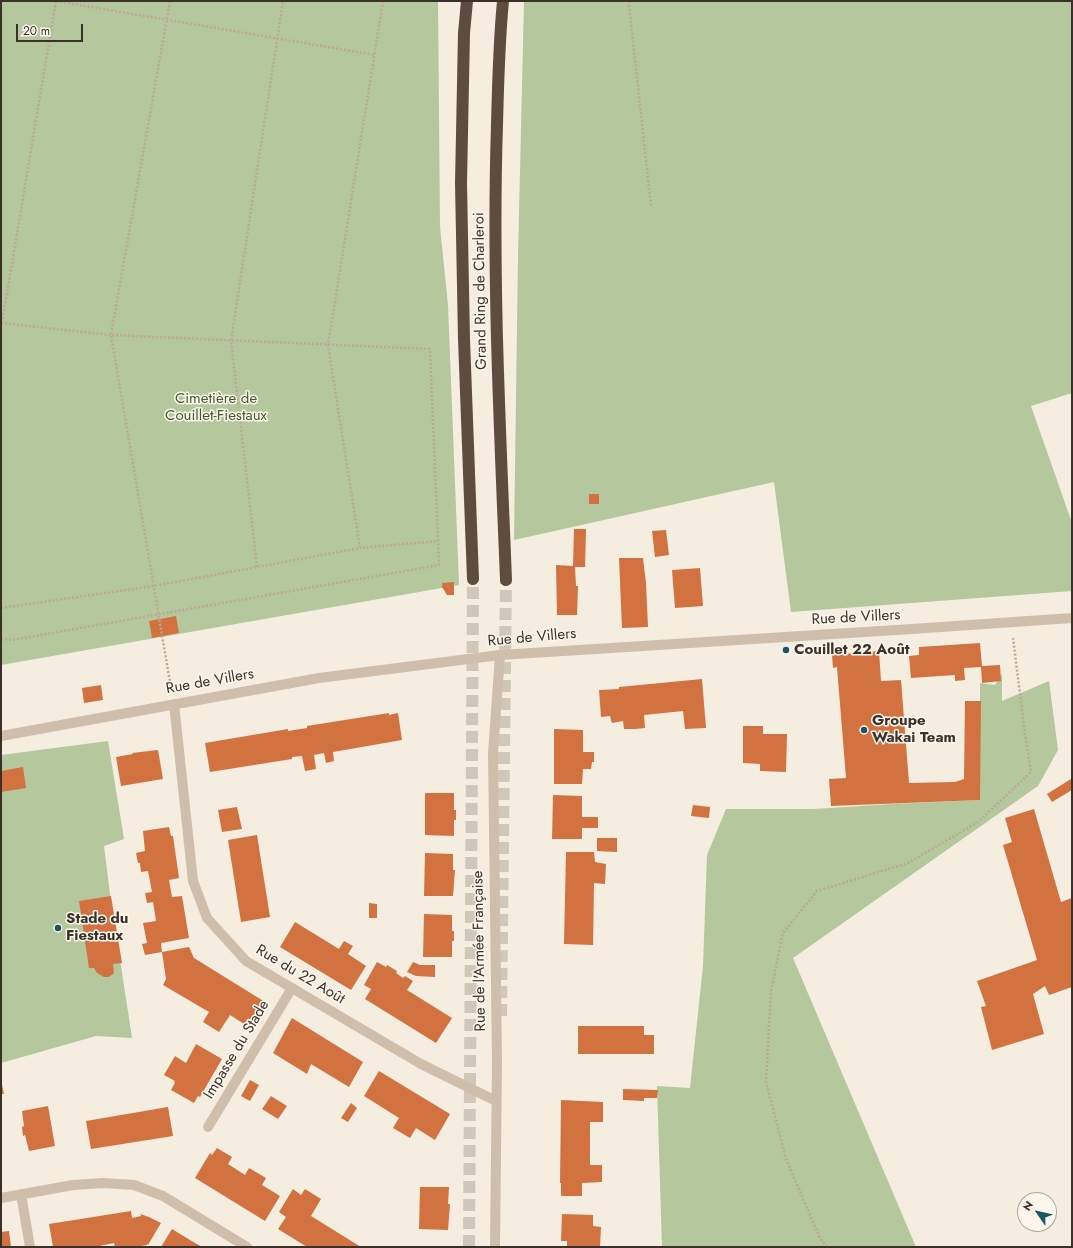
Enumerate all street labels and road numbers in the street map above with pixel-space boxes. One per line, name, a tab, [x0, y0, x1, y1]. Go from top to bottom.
street label: Grand Ring de Charleroi	[471, 212, 491, 370]
street label: Rue de Villers	[811, 607, 901, 629]
street label: Rue de Villers	[487, 625, 577, 651]
street label: Rue de Villers	[165, 665, 255, 699]
street label: Rue de l'Armée Française	[470, 870, 490, 1032]
street label: Rue du 22 Août	[252, 941, 348, 1009]
street label: Impasse du Stade	[201, 997, 273, 1103]

